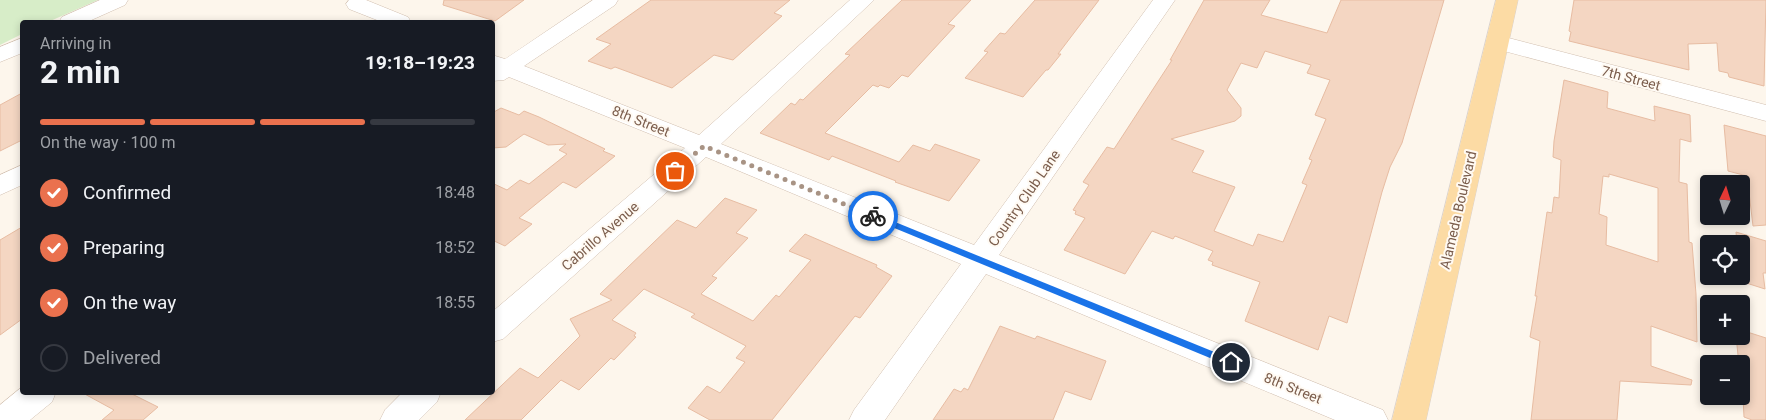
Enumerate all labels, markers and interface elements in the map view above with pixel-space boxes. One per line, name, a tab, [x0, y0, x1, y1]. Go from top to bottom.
text: Arriving in	[40, 34, 111, 53]
text: 19:18–19:23	[365, 51, 475, 74]
text: 2 min	[40, 53, 120, 91]
street label: 7th Street	[1600, 62, 1663, 94]
street label: 8th Street	[610, 102, 672, 140]
text: On the way · 100 m	[40, 133, 176, 152]
street label: Country Club Lane	[985, 147, 1063, 249]
street label: Alameda Boulevard	[1437, 149, 1479, 271]
pin	[654, 150, 696, 192]
icon: bag	[661, 157, 689, 185]
north arrow	[1700, 175, 1750, 225]
map controls	[1700, 175, 1750, 405]
icon: check	[40, 179, 68, 207]
text: Confirmed	[83, 181, 171, 204]
text: 18:48	[435, 183, 475, 202]
courier	[848, 191, 898, 241]
street label: Cabrillo Avenue	[558, 198, 642, 274]
icon: bike	[859, 202, 887, 230]
icon: check	[40, 234, 68, 262]
button: locate	[1700, 235, 1750, 285]
text: Preparing	[83, 236, 165, 259]
text: 18:52	[435, 238, 475, 257]
icon: check	[40, 289, 68, 317]
text: On the way	[83, 291, 176, 314]
text: 18:55	[435, 293, 475, 312]
button: +	[1700, 295, 1750, 345]
pin	[1210, 341, 1252, 383]
text: Delivered	[83, 346, 161, 369]
icon: home	[1217, 348, 1245, 376]
button: −	[1700, 355, 1750, 405]
street label: 8th Street	[1262, 369, 1324, 407]

